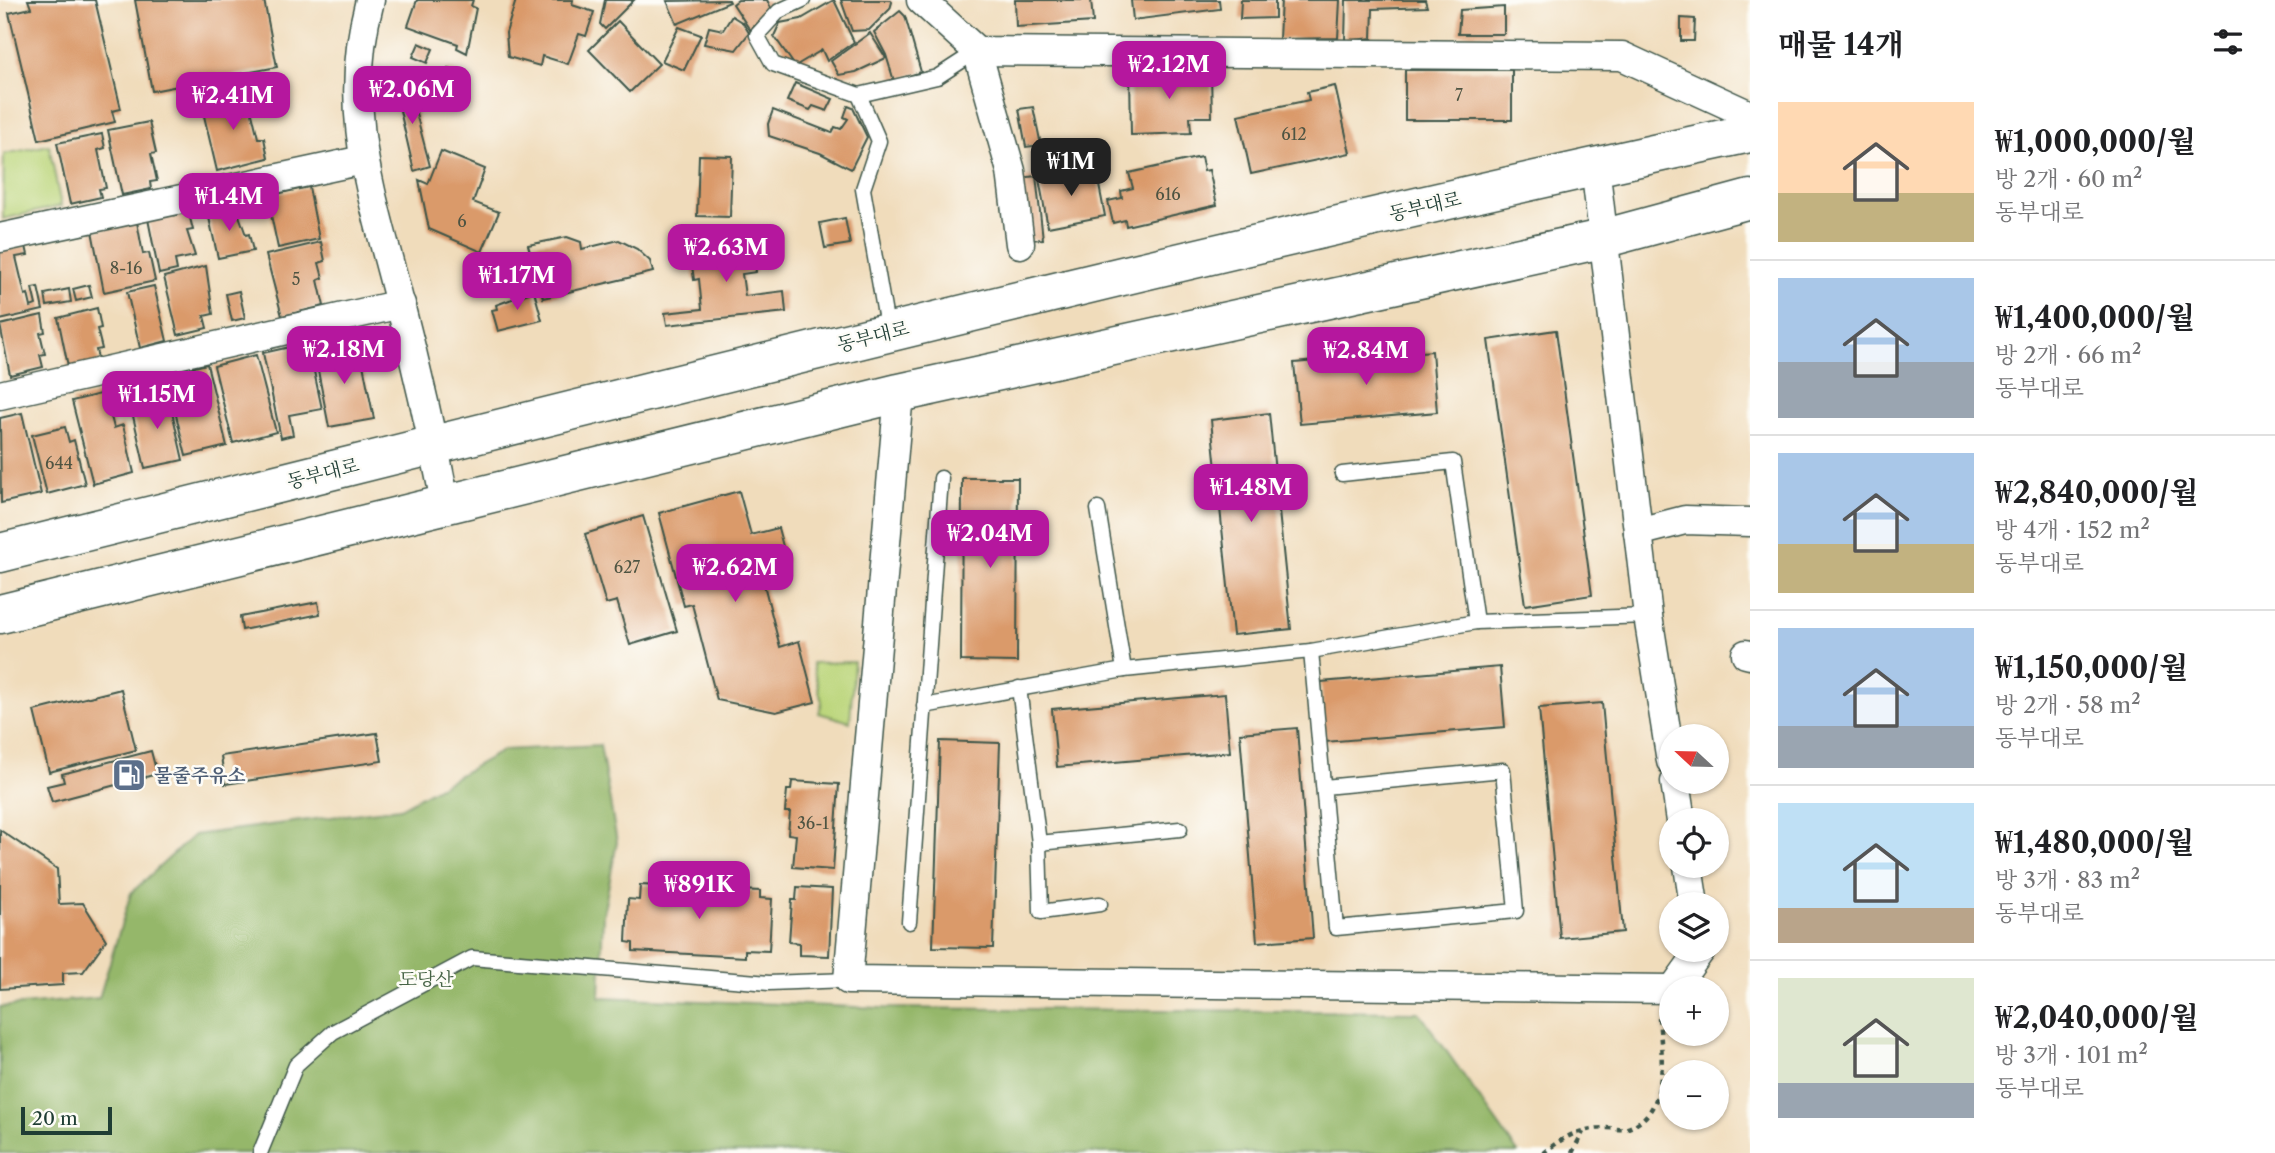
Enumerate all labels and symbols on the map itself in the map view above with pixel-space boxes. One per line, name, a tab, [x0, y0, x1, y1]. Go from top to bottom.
pin: ₩2.12M	[1112, 42, 1226, 101]
pin: ₩2.06M	[355, 66, 469, 126]
pin: ₩2.41M	[176, 72, 290, 132]
house number: 7	[1455, 85, 1463, 105]
house number: 612	[1281, 124, 1307, 144]
pin: ₩1M	[1037, 138, 1105, 198]
pin: ₩1.4M	[180, 174, 278, 233]
house number: 616	[1155, 184, 1181, 204]
street label: 동부대로	[1387, 187, 1463, 226]
house number: 6	[457, 211, 467, 231]
pin: ₩2.63M	[669, 224, 783, 284]
pin: ₩1.17M	[460, 252, 574, 312]
house number: 8-16	[110, 258, 142, 278]
house number: 5	[292, 269, 300, 289]
street label: 동부대로	[835, 316, 912, 357]
pin: ₩2.18M	[287, 326, 401, 386]
pin: ₩2.84M	[1309, 328, 1423, 387]
pin: ₩1.15M	[100, 372, 214, 431]
house number: 644	[45, 453, 73, 473]
street label: 동부대로	[285, 453, 362, 494]
pin: ₩1.48M	[1194, 464, 1308, 524]
pin: ₩2.04M	[933, 510, 1047, 570]
pin: ₩2.62M	[678, 544, 792, 604]
house number: 627	[614, 557, 640, 577]
north arrow	[1659, 724, 1729, 794]
fuel station icon: 물줄주유소	[110, 756, 148, 794]
place label: 물줄주유소	[154, 764, 246, 787]
house number: 36-1	[797, 813, 829, 833]
pin: ₩891K	[650, 862, 748, 921]
park label: 도당산	[398, 968, 454, 991]
scale bar	[21, 1104, 112, 1136]

